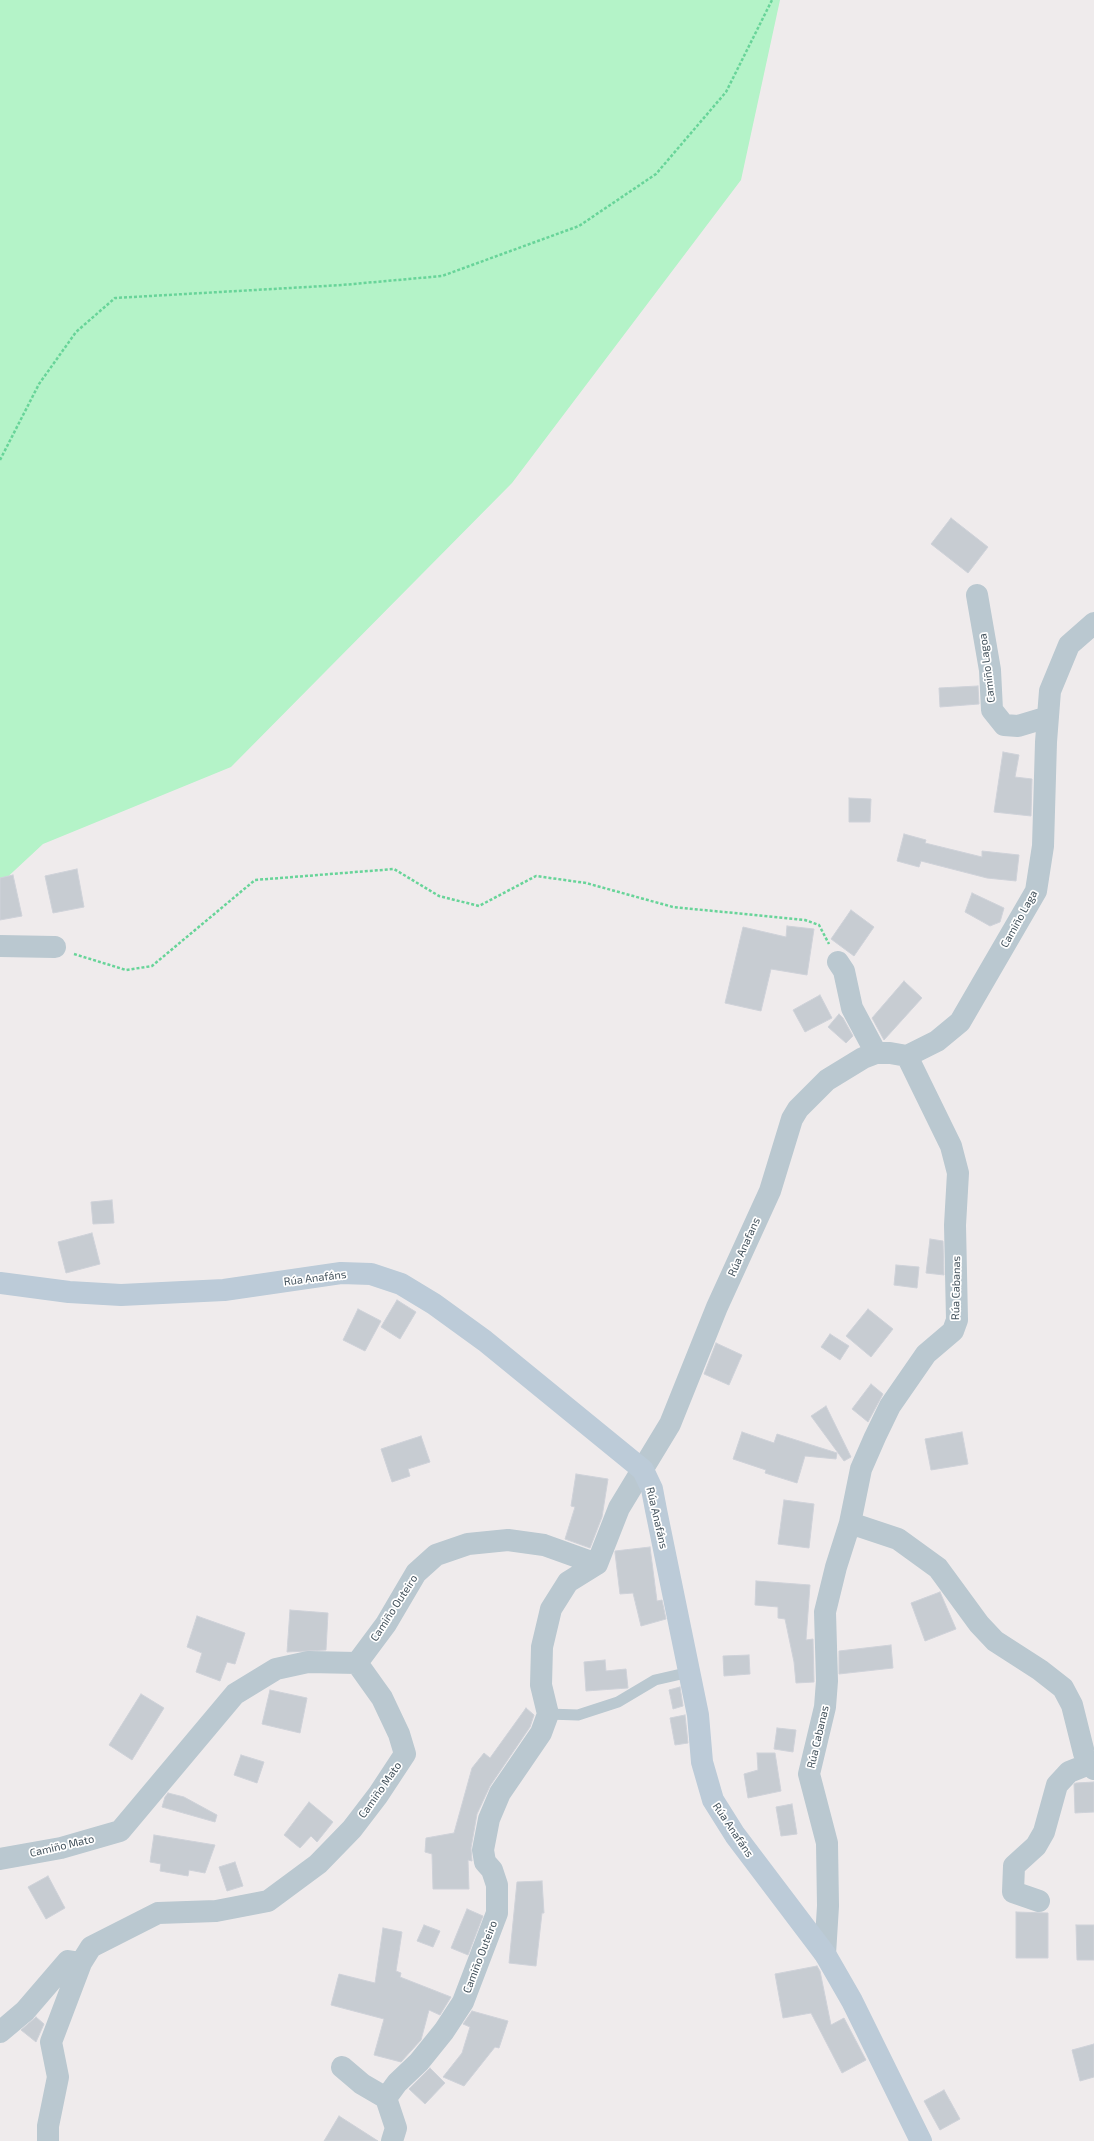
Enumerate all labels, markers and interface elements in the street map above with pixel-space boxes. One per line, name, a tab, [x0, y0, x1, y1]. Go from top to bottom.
street label: Camiño Lagoa	[976, 633, 998, 703]
street label: Camiño Laga	[998, 888, 1040, 950]
street label: Rúa Anafans	[725, 1216, 763, 1278]
street label: Rúa Cabanas	[949, 1256, 963, 1320]
street label: Rúa Anafáns	[283, 1268, 347, 1288]
street label: Rúa Anafáns	[643, 1486, 671, 1550]
street label: Camiño Outeiro	[368, 1572, 420, 1644]
street label: Rúa Cabanas	[804, 1704, 832, 1770]
street label: Camiño Mato	[356, 1759, 404, 1821]
street label: Rúa Anafáns	[710, 1800, 756, 1860]
street label: Camiño Mato	[28, 1832, 96, 1860]
street label: Camiño Outeiro	[460, 1919, 500, 1995]

